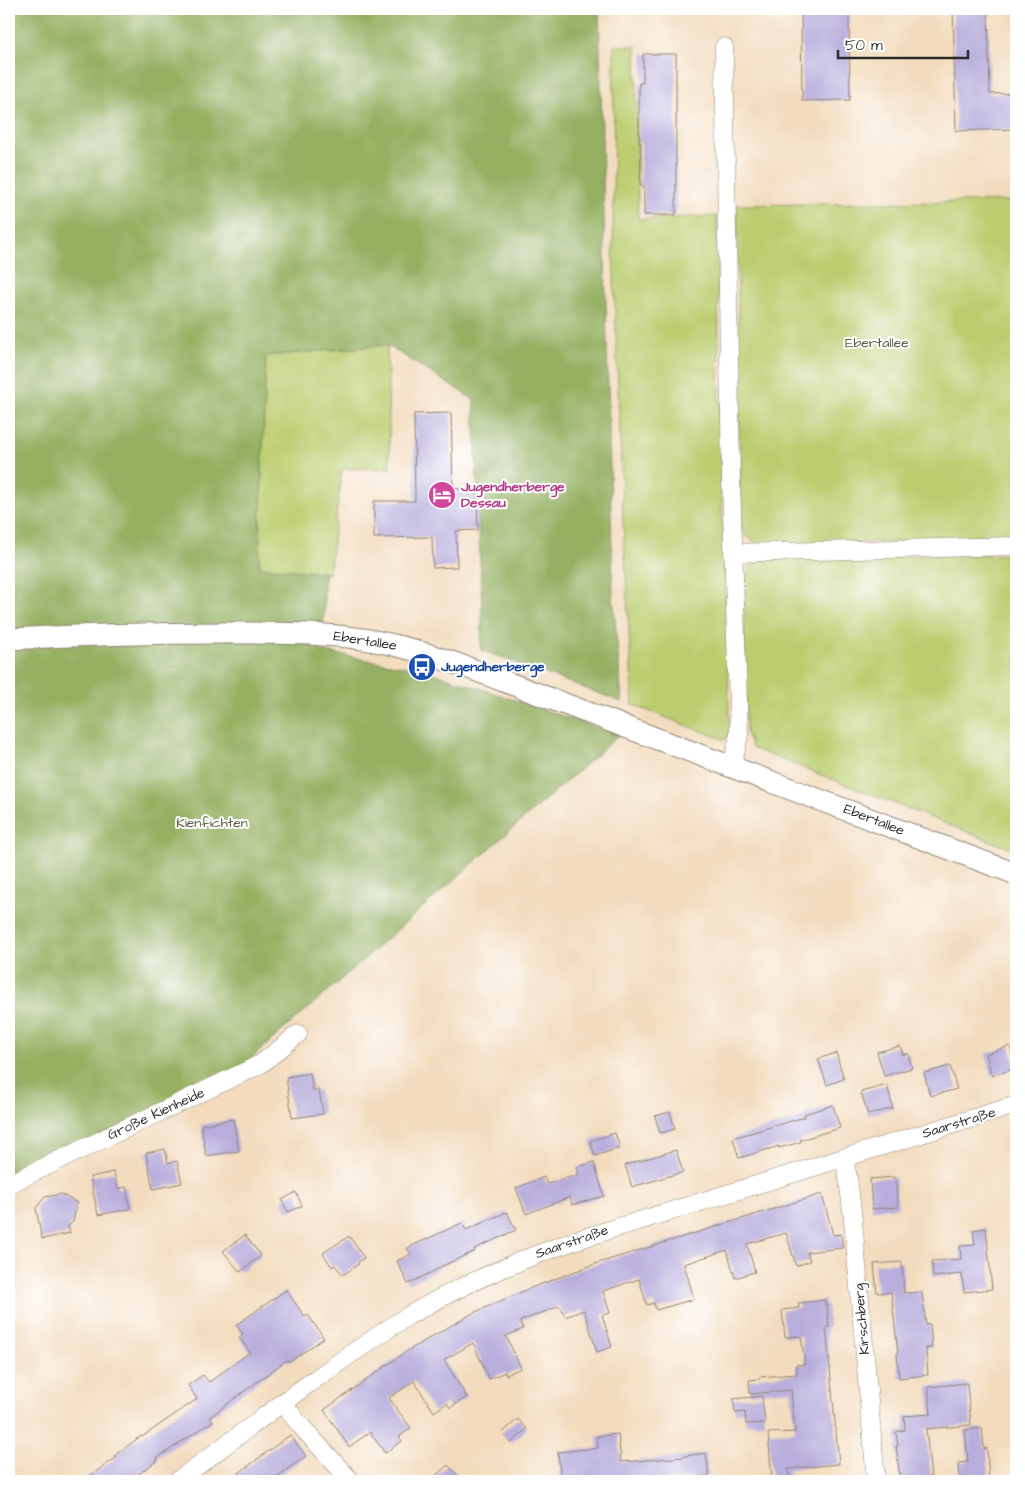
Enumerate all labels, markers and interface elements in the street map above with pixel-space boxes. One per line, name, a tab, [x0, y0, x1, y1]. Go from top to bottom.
scale bar	[838, 28, 968, 60]
text: 50 m	[845, 35, 883, 56]
park label: Ebertallee	[845, 333, 909, 353]
place label: Jugendherberge Dessau	[460, 477, 565, 513]
hotel icon: Jugendherberge Dessau	[427, 480, 457, 510]
street label: Ebertallee	[332, 626, 398, 656]
bus stop icon: Jugendherberge	[407, 652, 437, 682]
place label: Jugendherberge	[440, 657, 545, 678]
street label: Ebertallee	[841, 799, 908, 841]
park label: Kienfichten	[176, 813, 248, 833]
street label: Große Kienheide	[104, 1083, 208, 1145]
street label: Saarstraße	[920, 1102, 999, 1144]
street label: Saarstraße	[533, 1220, 612, 1264]
street label: Kirschberg	[849, 1282, 875, 1356]

